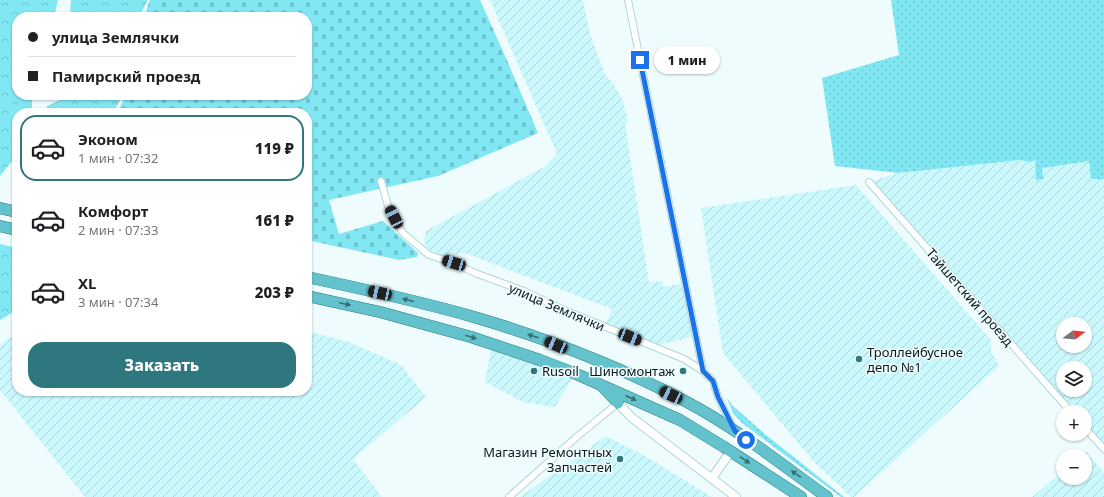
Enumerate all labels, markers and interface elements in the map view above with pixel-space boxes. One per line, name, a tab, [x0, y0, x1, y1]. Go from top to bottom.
text: улица Землячки	[52, 27, 179, 47]
callout: 1 мин	[654, 46, 720, 74]
route end	[631, 51, 649, 69]
text: 1 мин	[667, 51, 707, 69]
text: Памирский проезд	[52, 66, 200, 86]
text: Эконом	[78, 129, 138, 149]
icon: car	[30, 130, 66, 166]
text: 119 ₽	[255, 138, 294, 158]
text: 1 мин · 07:32	[78, 149, 158, 167]
text: Комфорт	[78, 201, 148, 221]
icon: car	[30, 202, 66, 238]
car	[383, 204, 405, 230]
text: 161 ₽	[255, 210, 294, 230]
text: 2 мин · 07:33	[78, 221, 158, 239]
street label: Тайшетский проезд	[922, 244, 1018, 350]
car	[441, 254, 467, 272]
text: XL	[78, 273, 96, 293]
icon: car	[30, 274, 66, 310]
street label: улица Землячки	[506, 279, 608, 335]
text: 203 ₽	[255, 282, 294, 302]
car	[367, 285, 393, 301]
text: 3 мин · 07:34	[78, 293, 158, 311]
one-way arrow	[402, 297, 414, 303]
one-way arrow	[339, 302, 351, 308]
north arrow	[1056, 317, 1092, 353]
map controls	[1056, 317, 1092, 485]
car	[617, 327, 643, 347]
one-way arrow	[527, 333, 539, 339]
one-way arrow	[465, 334, 477, 340]
car	[543, 335, 569, 355]
button: Заказать	[28, 342, 296, 388]
place label: Троллейбусное депо №1	[867, 343, 963, 376]
marker: Троллейбусное депо №1	[854, 354, 864, 364]
button: layers	[1056, 361, 1092, 397]
place label: Rusoil	[542, 362, 579, 380]
place label: Шиномонтаж	[589, 362, 675, 380]
marker: Rusoil	[529, 366, 539, 376]
marker: Шиномонтаж	[678, 366, 688, 376]
car	[658, 384, 684, 406]
one-way arrow	[626, 395, 637, 401]
button: +	[1056, 405, 1092, 441]
route start	[737, 431, 755, 449]
place label: Магазин Ремонтных Запчастей	[483, 443, 612, 476]
button: −	[1056, 449, 1092, 485]
marker: Магазин Ремонтных Запчастей	[615, 454, 625, 464]
one-way arrow	[740, 456, 750, 464]
one-way arrow	[790, 470, 801, 478]

